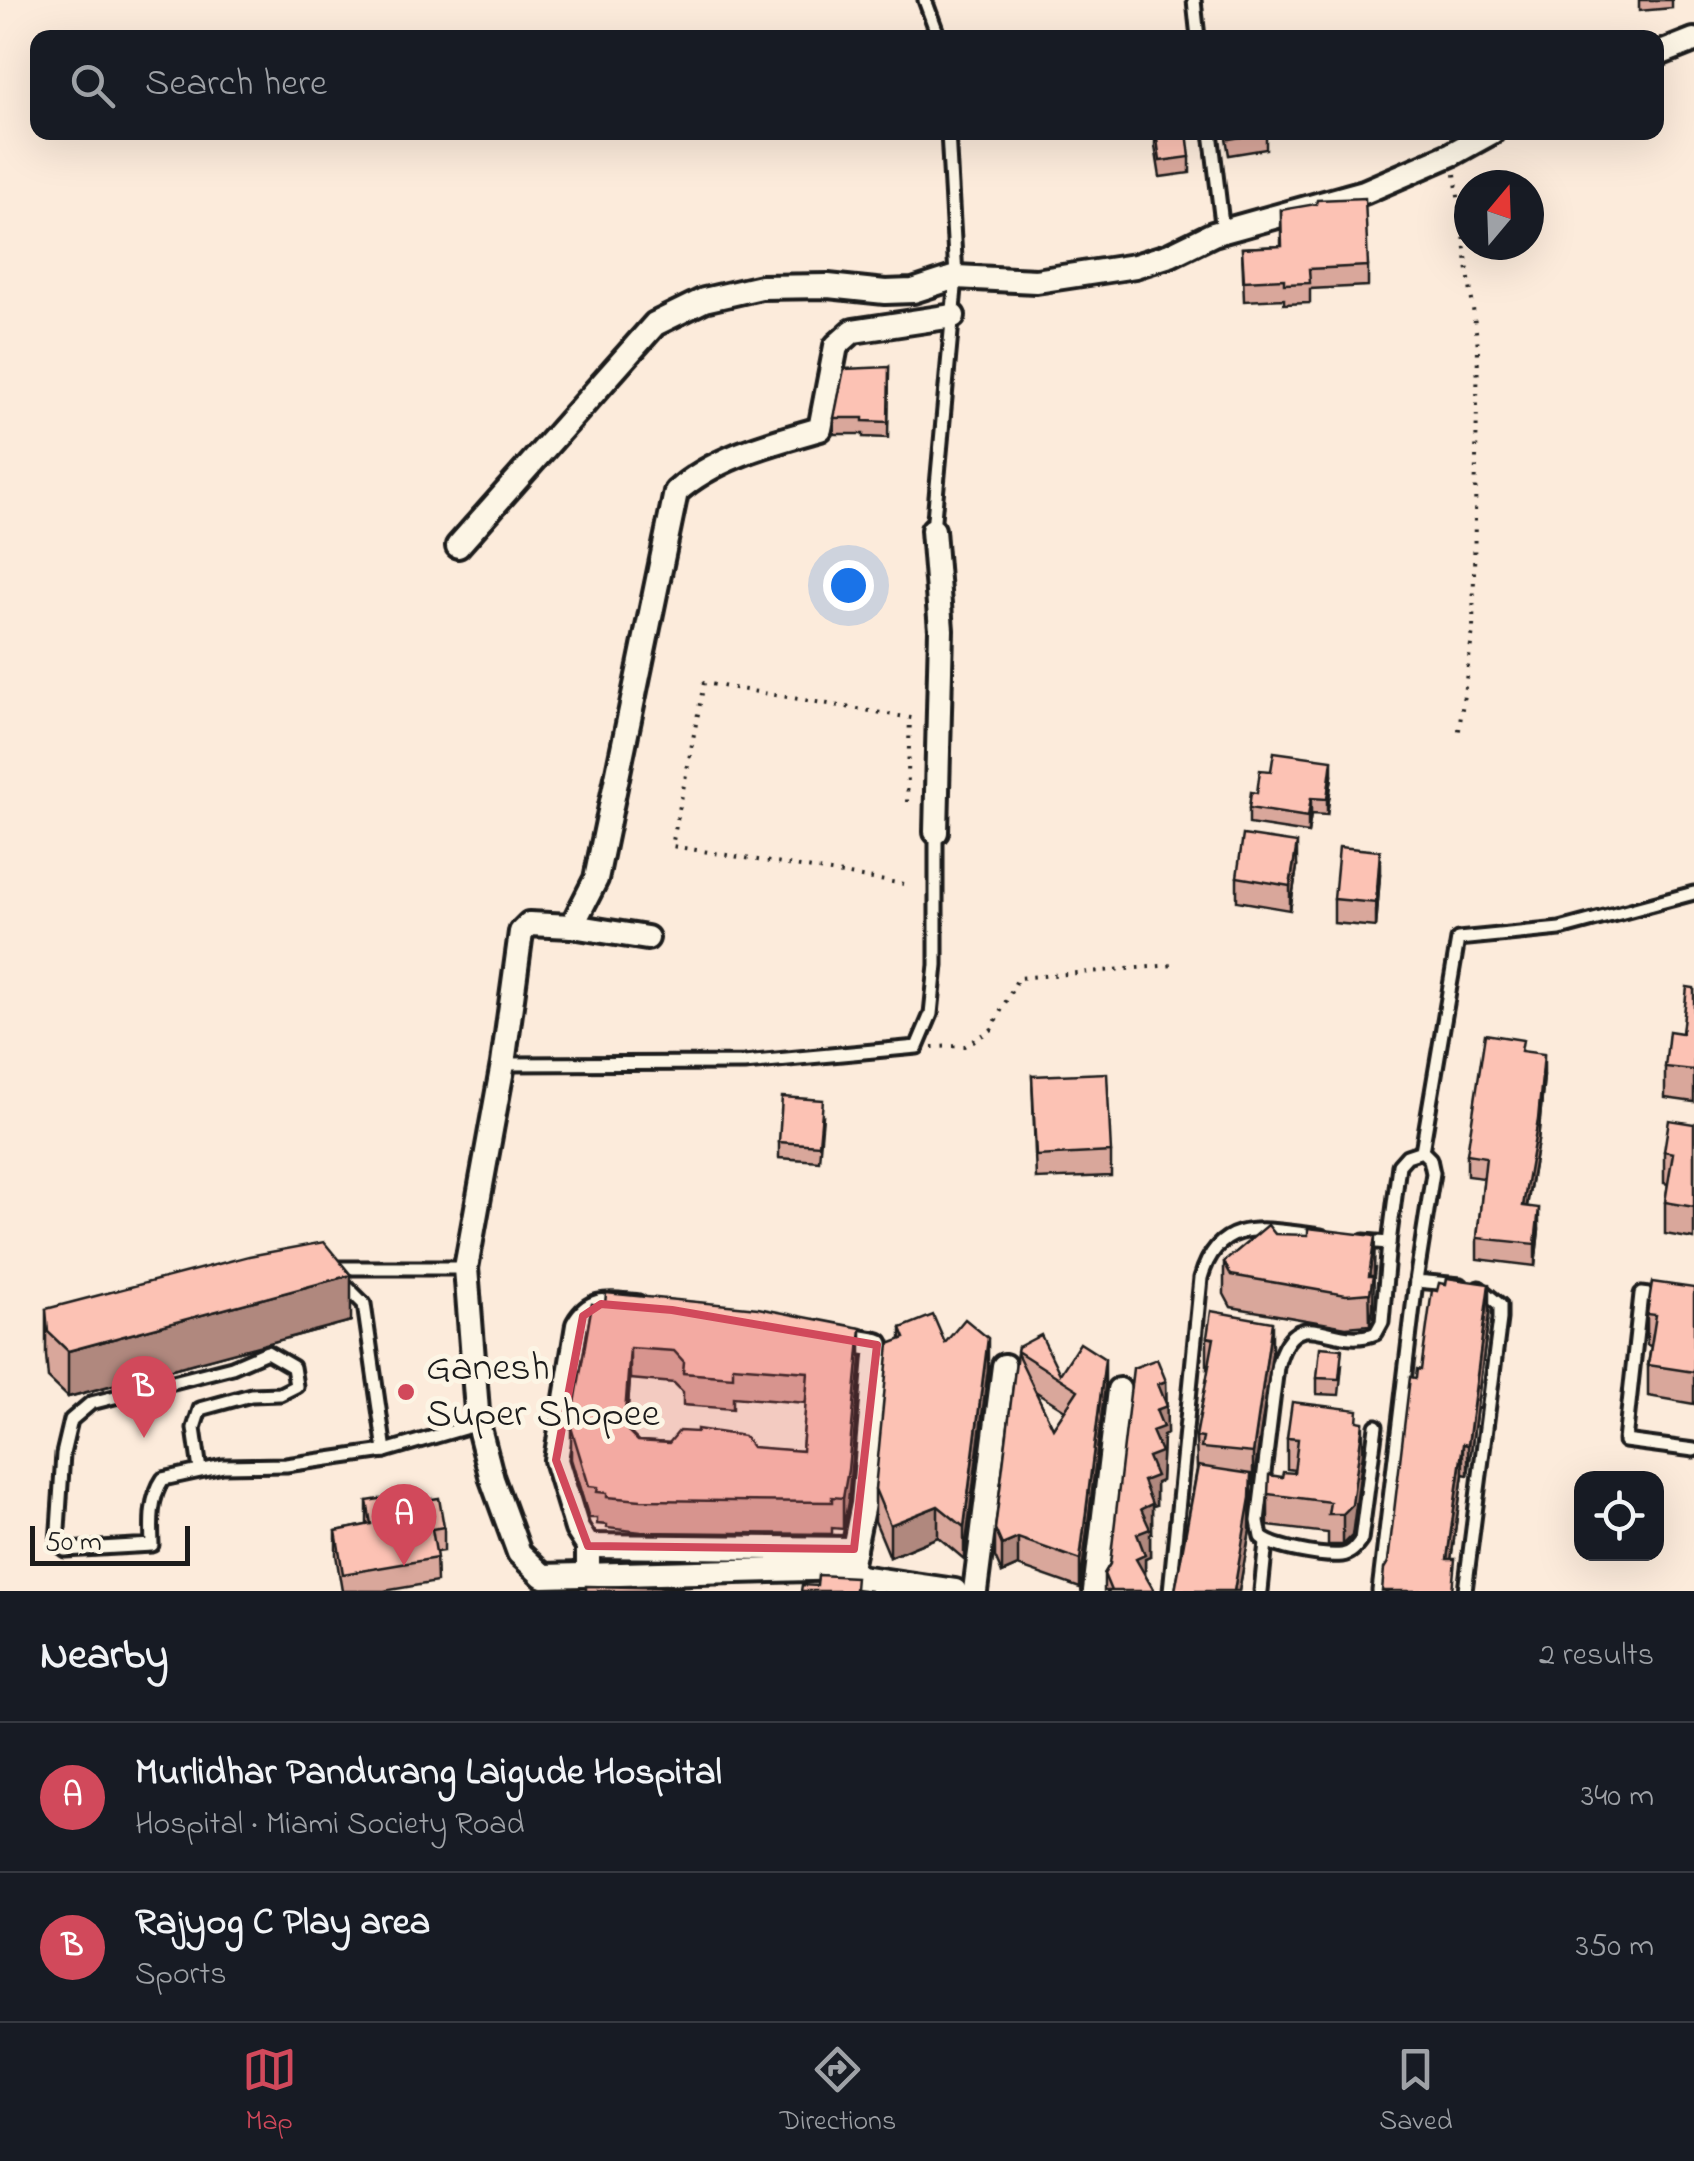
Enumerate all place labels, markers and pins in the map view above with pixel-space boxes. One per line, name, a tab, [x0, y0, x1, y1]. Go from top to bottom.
place label: Ganesh Super Shopee	[426, 1340, 660, 1445]
pin: B	[112, 1356, 176, 1438]
marker: Ganesh Super Shopee	[395, 1381, 417, 1403]
pin: A	[372, 1484, 436, 1566]

